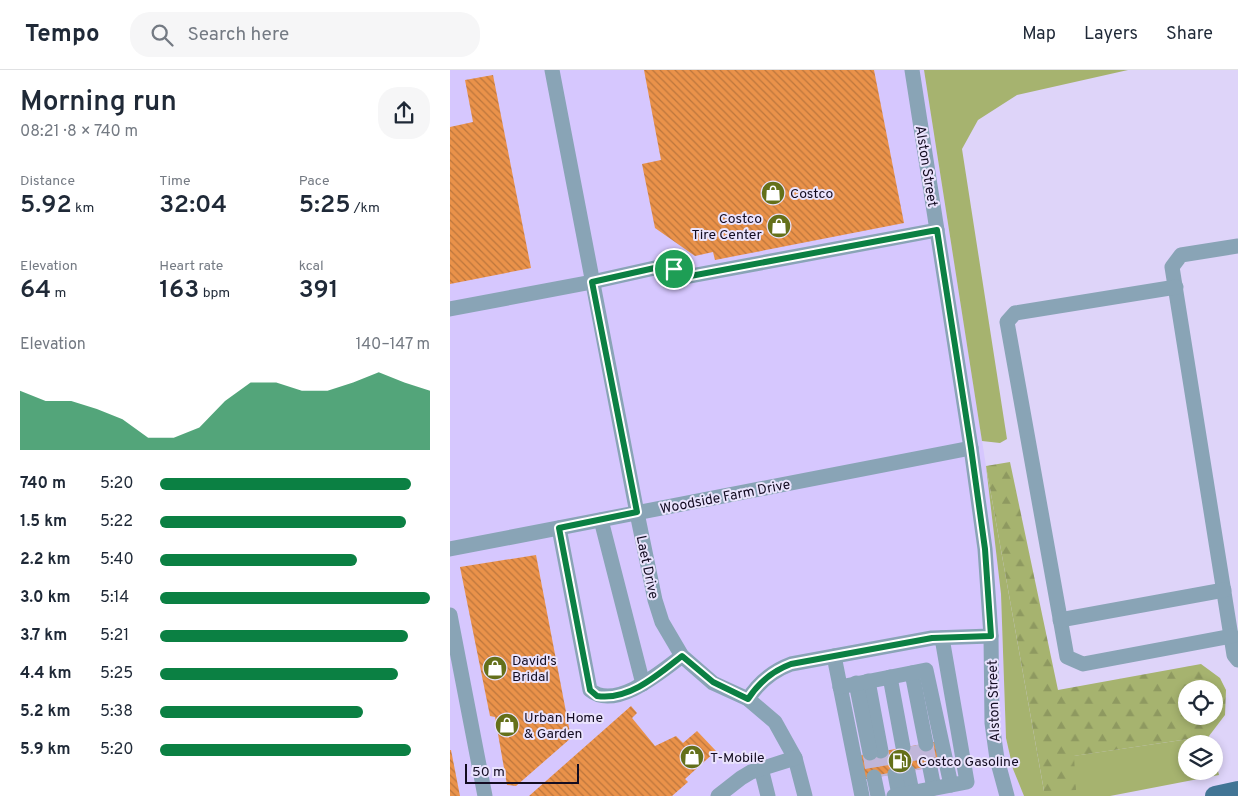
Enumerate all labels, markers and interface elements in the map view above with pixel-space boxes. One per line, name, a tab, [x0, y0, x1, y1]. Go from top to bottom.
search box	[130, 12, 480, 57]
text: Tempo	[25, 20, 100, 50]
icon: search	[148, 21, 176, 49]
text: Search here	[188, 23, 289, 47]
text: Map	[1022, 23, 1056, 46]
text: Layers	[1084, 23, 1138, 46]
text: Share	[1166, 23, 1213, 46]
text: Morning run	[20, 85, 177, 121]
button: share	[378, 87, 430, 139]
text: 08:21 · 8 × 740 m	[20, 122, 138, 142]
street label: Alston Street	[911, 124, 940, 208]
text: Distance	[20, 173, 75, 190]
text: Time	[159, 173, 191, 190]
text: Pace	[299, 173, 329, 190]
shop icon: Costco	[760, 180, 786, 206]
place label: Costco	[790, 186, 833, 203]
text: 5.92	[20, 190, 72, 222]
text: 32:04	[159, 190, 227, 222]
text: 5:25	[299, 190, 351, 222]
text: km	[72, 200, 94, 217]
text: /km	[351, 200, 380, 217]
place label: Costco Tire Center	[692, 211, 763, 244]
shop icon: Costco Tire Center	[766, 213, 792, 239]
pin	[653, 248, 695, 290]
icon: arrive	[660, 255, 688, 283]
text: Elevation	[20, 258, 78, 275]
text: Heart rate	[159, 258, 223, 275]
text: kcal	[299, 258, 324, 275]
text: 64	[20, 275, 51, 307]
text: 163	[159, 275, 199, 307]
text: 391	[299, 275, 338, 307]
text: m	[51, 285, 66, 302]
text: bpm	[199, 285, 230, 302]
text: Elevation	[20, 335, 86, 355]
text: 140–147 m	[356, 335, 430, 355]
text: 740 m	[20, 474, 66, 494]
text: 5:20	[100, 474, 134, 494]
street label: Woodside Farm Drive	[659, 477, 792, 518]
text: 1.5 km	[20, 512, 67, 532]
text: 5:22	[100, 512, 133, 532]
street label: Laet Drive	[632, 534, 662, 601]
text: 2.2 km	[20, 550, 70, 570]
text: 5:40	[100, 550, 134, 570]
text: 3.0 km	[20, 588, 71, 608]
text: 5:14	[100, 588, 129, 608]
text: 3.7 km	[20, 626, 67, 646]
text: 5:21	[100, 626, 129, 646]
place label: David's Bridal	[512, 653, 557, 686]
shop icon: David's Bridal	[482, 655, 508, 681]
street label: Alston Street	[985, 660, 1004, 742]
text: 4.4 km	[20, 664, 71, 684]
text: 5:25	[100, 664, 133, 684]
map controls	[1178, 680, 1223, 780]
button: locate	[1178, 680, 1223, 725]
text: 5.2 km	[20, 702, 70, 722]
text: 5:38	[100, 702, 133, 722]
place label: Urban Home & Garden	[524, 710, 603, 743]
shop icon: Urban Home & Garden	[494, 712, 520, 738]
button: layers	[1178, 735, 1223, 780]
text: 5.9 km	[20, 740, 70, 760]
text: 5:20	[100, 740, 134, 760]
shop icon: T-Mobile	[679, 744, 705, 770]
fuel station icon: Costco Gasoline	[887, 748, 913, 774]
place label: T-Mobile	[710, 750, 765, 767]
place label: Costco Gasoline	[918, 754, 1019, 771]
scale bar	[465, 761, 579, 784]
text: 50 m	[472, 764, 505, 781]

